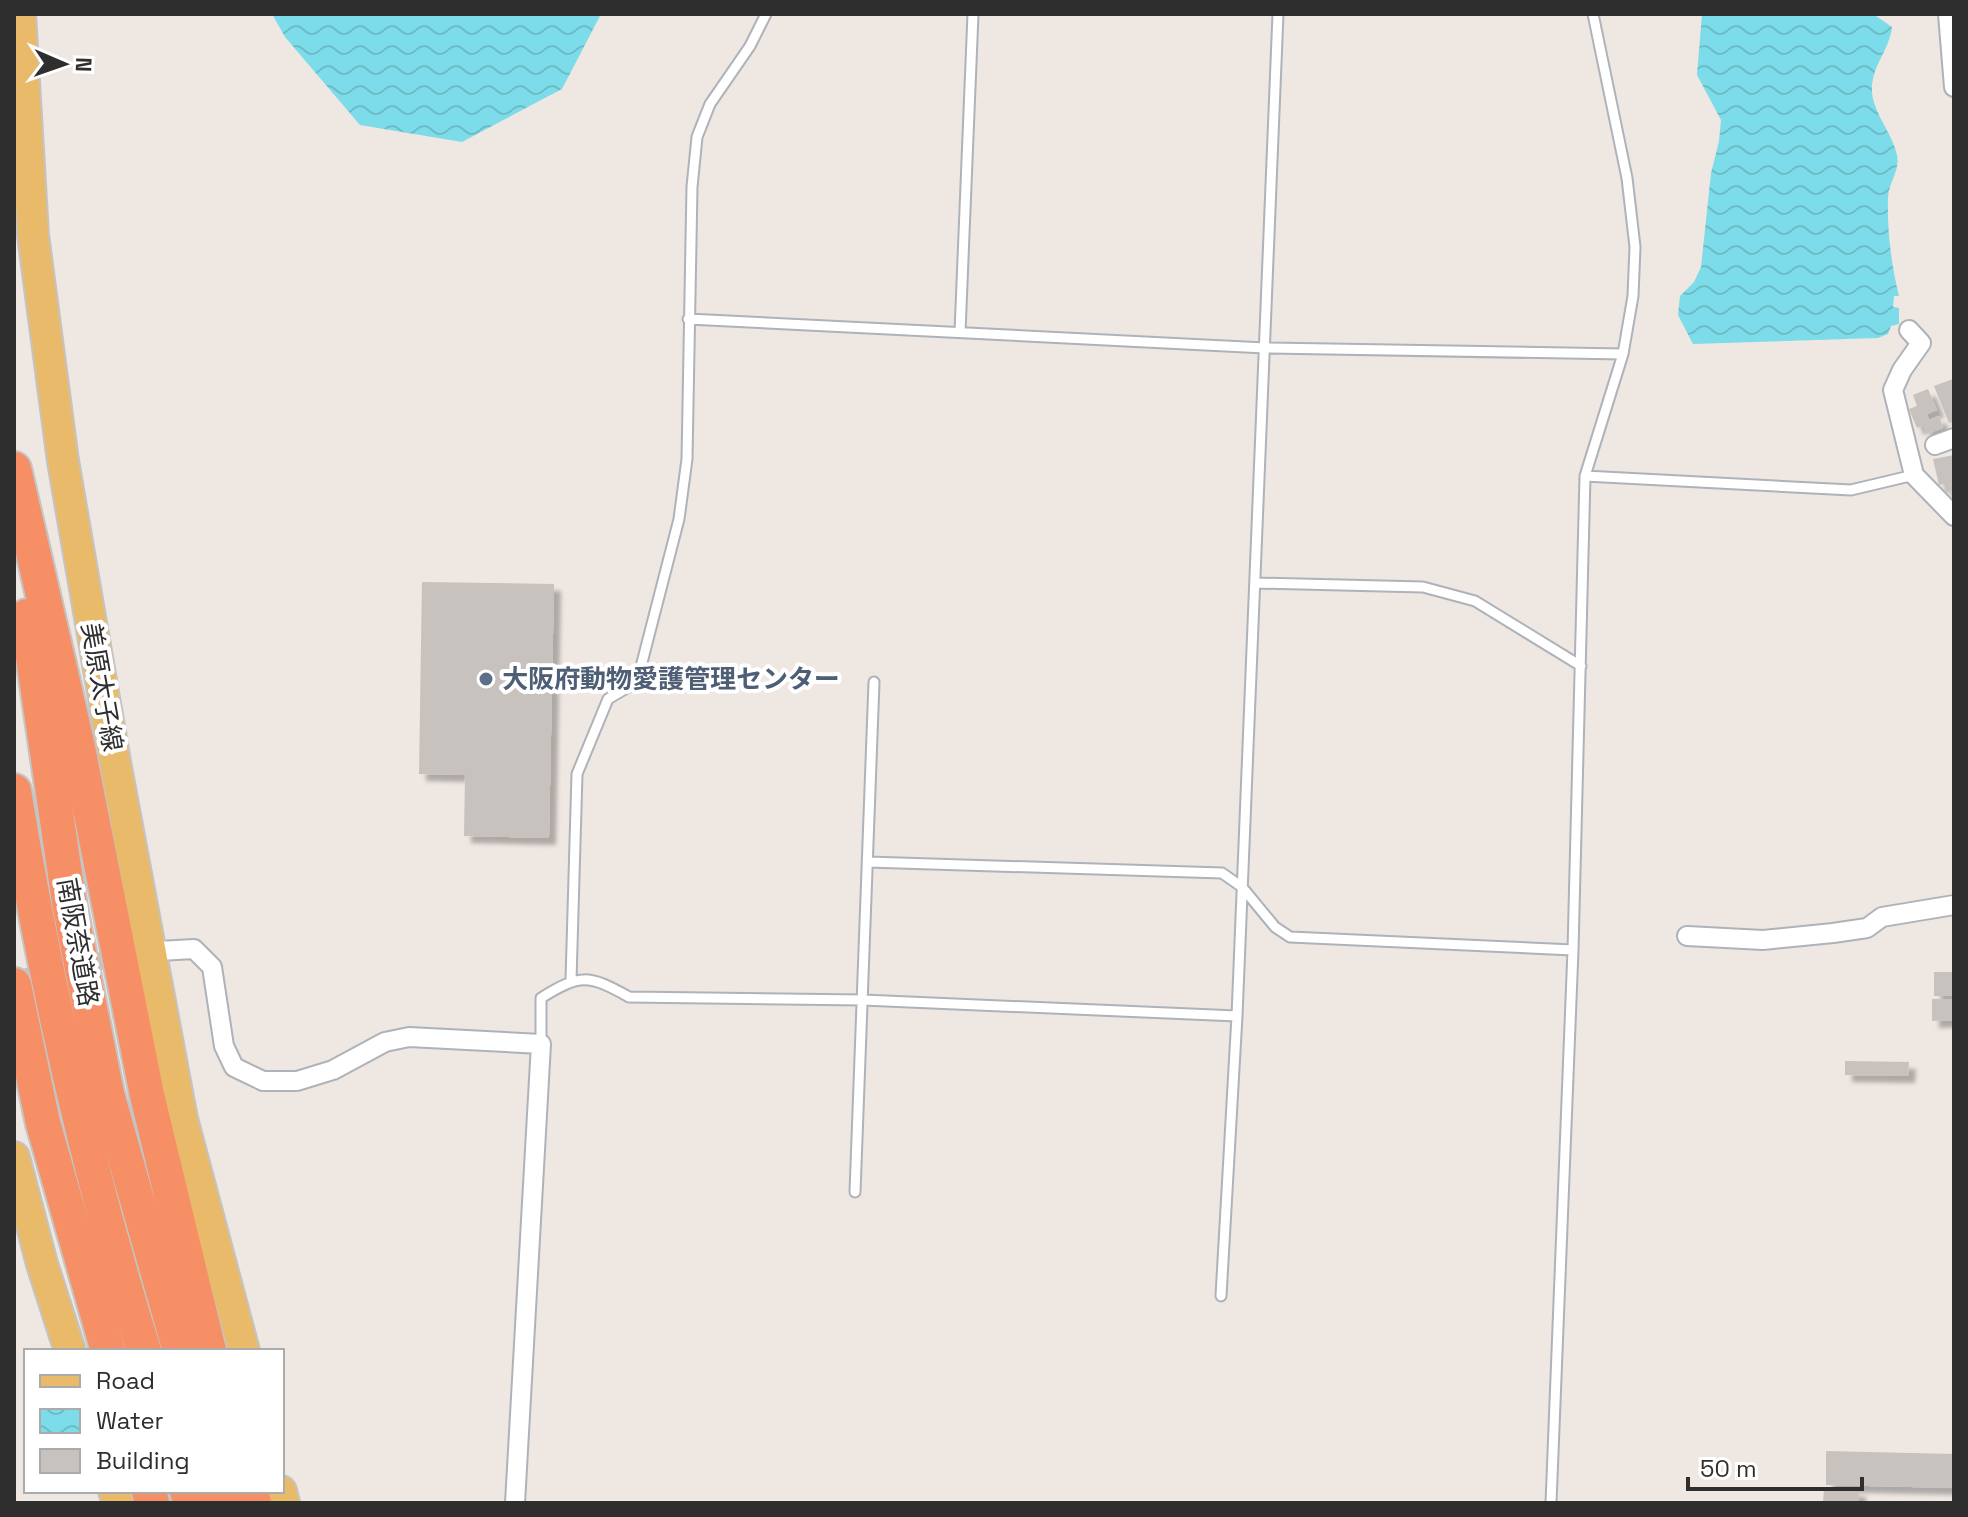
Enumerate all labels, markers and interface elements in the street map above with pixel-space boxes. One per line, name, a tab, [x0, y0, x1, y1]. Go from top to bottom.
north arrow	[24, 24, 104, 104]
text: N	[70, 57, 98, 73]
street label: 美原太子線	[74, 620, 130, 754]
place label: 大阪府動物愛護管理センター	[502, 662, 840, 696]
marker: 大阪府動物愛護管理センター	[477, 670, 495, 688]
street label: 南阪奈道路	[50, 875, 106, 1009]
legend	[24, 1349, 284, 1493]
text: Road	[96, 1365, 155, 1396]
text: Water	[96, 1405, 164, 1436]
scale bar	[1688, 1441, 1862, 1491]
text: Building	[96, 1445, 190, 1476]
text: 50 m	[1700, 1453, 1757, 1484]

